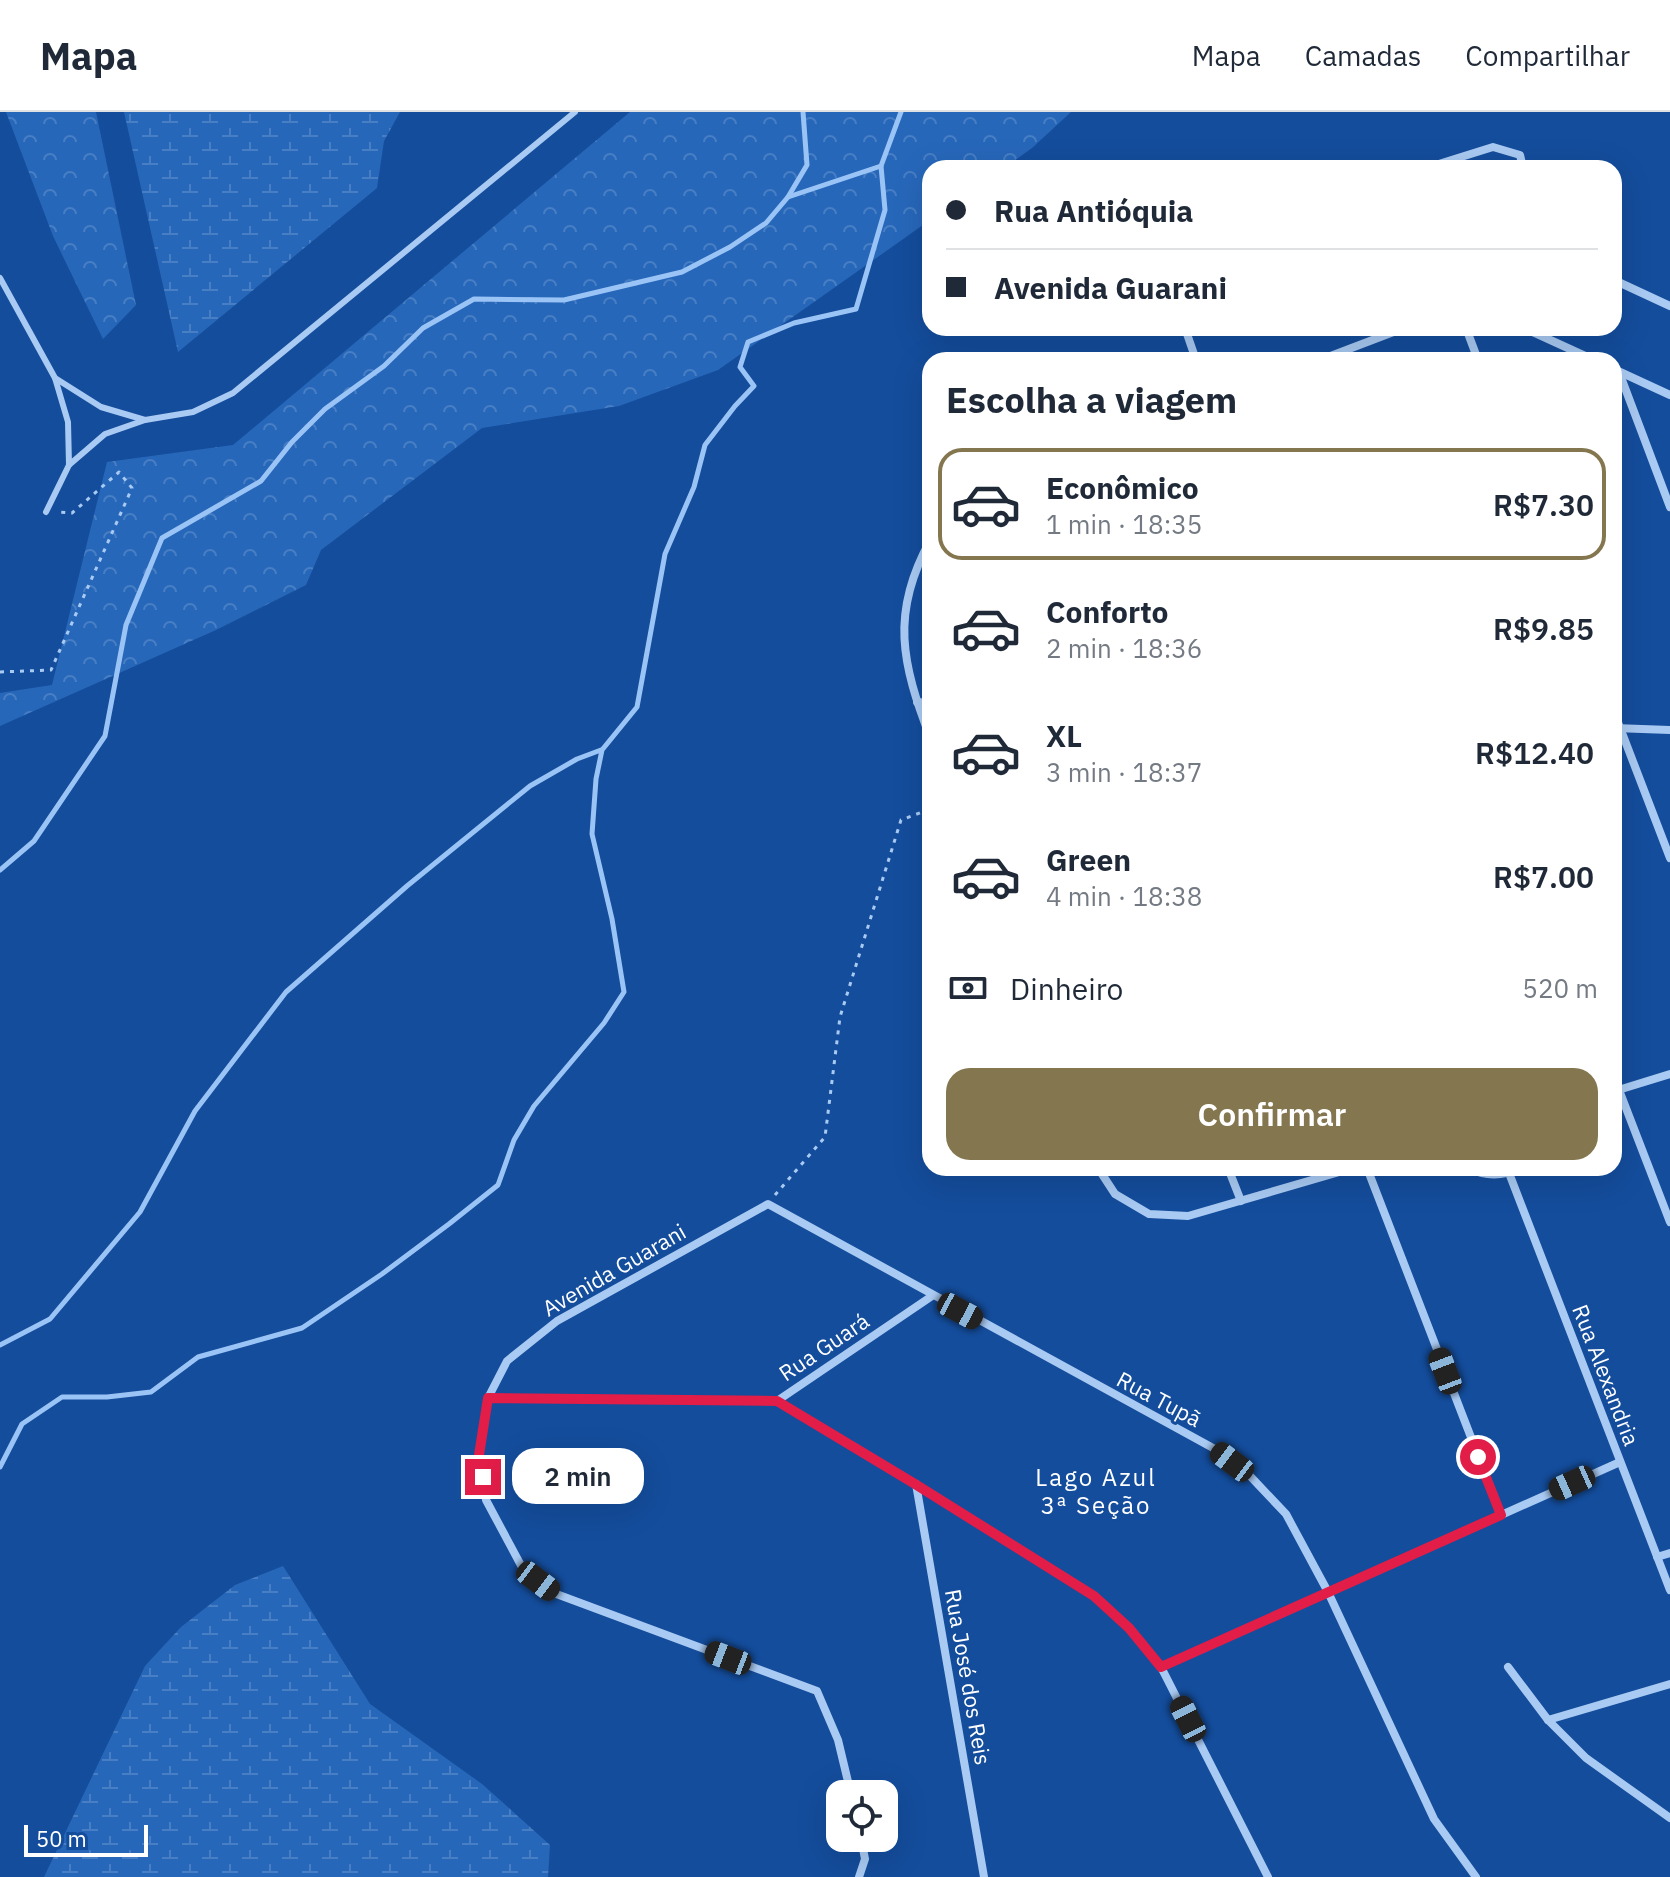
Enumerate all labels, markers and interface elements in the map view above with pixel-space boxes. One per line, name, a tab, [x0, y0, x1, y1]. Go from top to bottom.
text: Mapa	[40, 31, 137, 80]
text: Mapa	[1192, 37, 1261, 74]
text: Camadas	[1305, 37, 1421, 74]
text: Compartilhar	[1465, 37, 1630, 74]
text: Rua Antióquia	[994, 191, 1193, 230]
text: Avenida Guarani	[994, 268, 1227, 307]
text: Escolha a viagem	[946, 376, 1237, 423]
icon: car	[950, 468, 1022, 540]
text: Econômico	[1046, 468, 1199, 507]
text: R$7.30	[1493, 485, 1594, 524]
text: 1 min · 18:35	[1046, 507, 1202, 541]
icon: car	[950, 592, 1022, 664]
text: Conforto	[1046, 592, 1169, 631]
text: R$9.85	[1493, 609, 1594, 648]
text: 2 min · 18:36	[1046, 631, 1202, 665]
icon: car	[950, 716, 1022, 788]
text: XL	[1046, 716, 1082, 755]
text: R$12.40	[1475, 733, 1594, 772]
text: 3 min · 18:37	[1046, 755, 1202, 789]
icon: car	[950, 840, 1022, 912]
text: Green	[1046, 840, 1131, 879]
text: R$7.00	[1493, 857, 1594, 896]
text: 4 min · 18:38	[1046, 879, 1202, 913]
icon: cash	[946, 966, 990, 1010]
text: Dinheiro	[1010, 969, 1123, 1008]
text: 520 m	[1522, 971, 1598, 1005]
button: Confirmar	[946, 1068, 1598, 1160]
street label: Avenida Guarani	[537, 1217, 691, 1322]
car	[933, 1289, 987, 1333]
street label: Rua Alexandria	[1566, 1300, 1647, 1450]
street label: Rua Guará	[773, 1306, 875, 1387]
car	[1425, 1344, 1465, 1398]
street label: Rua Tupã	[1112, 1364, 1207, 1433]
car	[1206, 1438, 1258, 1486]
route start	[1460, 1439, 1496, 1475]
callout: 2 min	[511, 1449, 643, 1505]
route end	[465, 1459, 501, 1495]
text: 2 min	[544, 1459, 612, 1493]
district label: Lago Azul 3ª Seção	[1035, 1461, 1157, 1521]
car	[1545, 1462, 1599, 1504]
car	[512, 1557, 564, 1605]
street label: Rua José dos Reis	[939, 1587, 998, 1767]
car	[701, 1638, 755, 1678]
car	[1166, 1692, 1210, 1746]
map controls	[826, 1780, 898, 1852]
button: locate	[826, 1780, 898, 1852]
scale bar	[24, 1821, 148, 1857]
text: 50 m	[36, 1824, 87, 1853]

